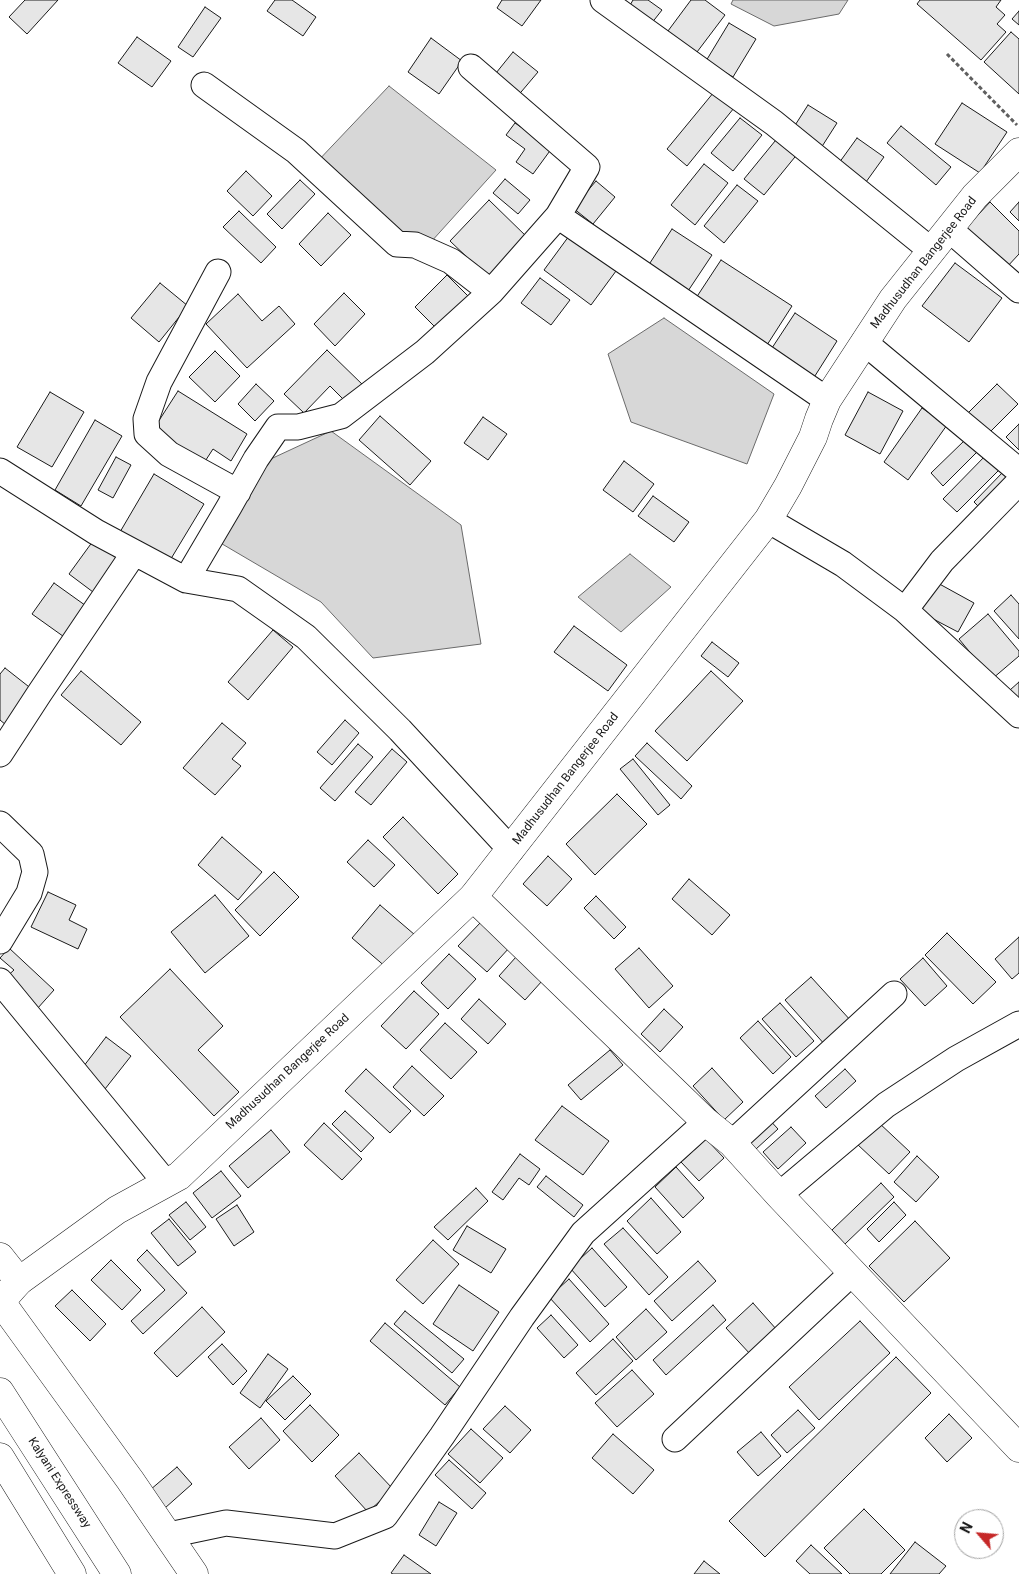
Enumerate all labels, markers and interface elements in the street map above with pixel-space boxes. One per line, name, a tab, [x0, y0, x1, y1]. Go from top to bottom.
street label: Madhusudhan Bangerjee Road	[868, 194, 980, 332]
street label: Madhusudhan Bangerjee Road	[510, 710, 622, 848]
street label: Madhusudhan Bangerjee Road	[223, 1011, 353, 1133]
street label: Kalyani Expressway	[24, 1435, 94, 1531]
north arrow	[954, 1509, 1004, 1559]
text: N	[957, 1520, 976, 1536]

